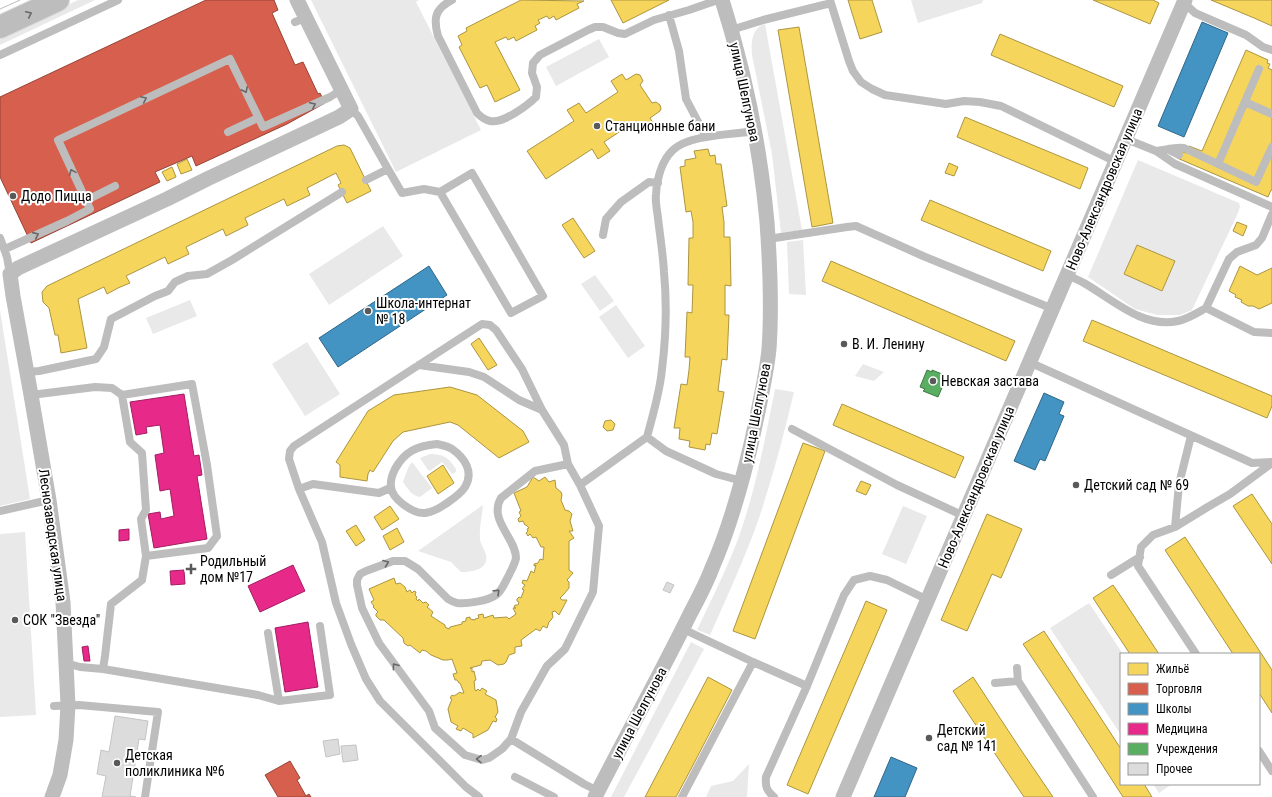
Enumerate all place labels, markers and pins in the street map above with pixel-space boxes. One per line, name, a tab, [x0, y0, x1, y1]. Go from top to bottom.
place label: Станционные бани	[605, 118, 715, 134]
marker: Станционные бани	[592, 121, 602, 131]
place label: Додо Пицца	[21, 188, 92, 204]
marker: Додо Пицца	[8, 191, 18, 201]
place label: Школа-интернат № 18	[376, 295, 471, 327]
marker: Школа-интернат № 18	[363, 306, 373, 316]
place label: В. И. Ленину	[852, 336, 925, 352]
marker: В. И. Ленину	[839, 339, 849, 349]
place label: Невская застава	[941, 373, 1039, 389]
marker: Невская застава	[928, 376, 938, 386]
place label: Детский сад № 69	[1084, 477, 1189, 493]
marker: Детский сад № 69	[1071, 480, 1081, 490]
place label: Родильный дом №17	[200, 553, 266, 585]
marker: Родильный дом №17	[185, 563, 197, 575]
place label: СОК "Звезда"	[23, 612, 100, 628]
marker: СОК "Звезда"	[10, 615, 20, 625]
place label: Детский сад № 141	[937, 722, 997, 754]
marker: Детский сад № 141	[924, 733, 934, 743]
place label: Детская поликлиника №6	[125, 747, 225, 779]
marker: Детская поликлиника №6	[112, 758, 122, 768]

